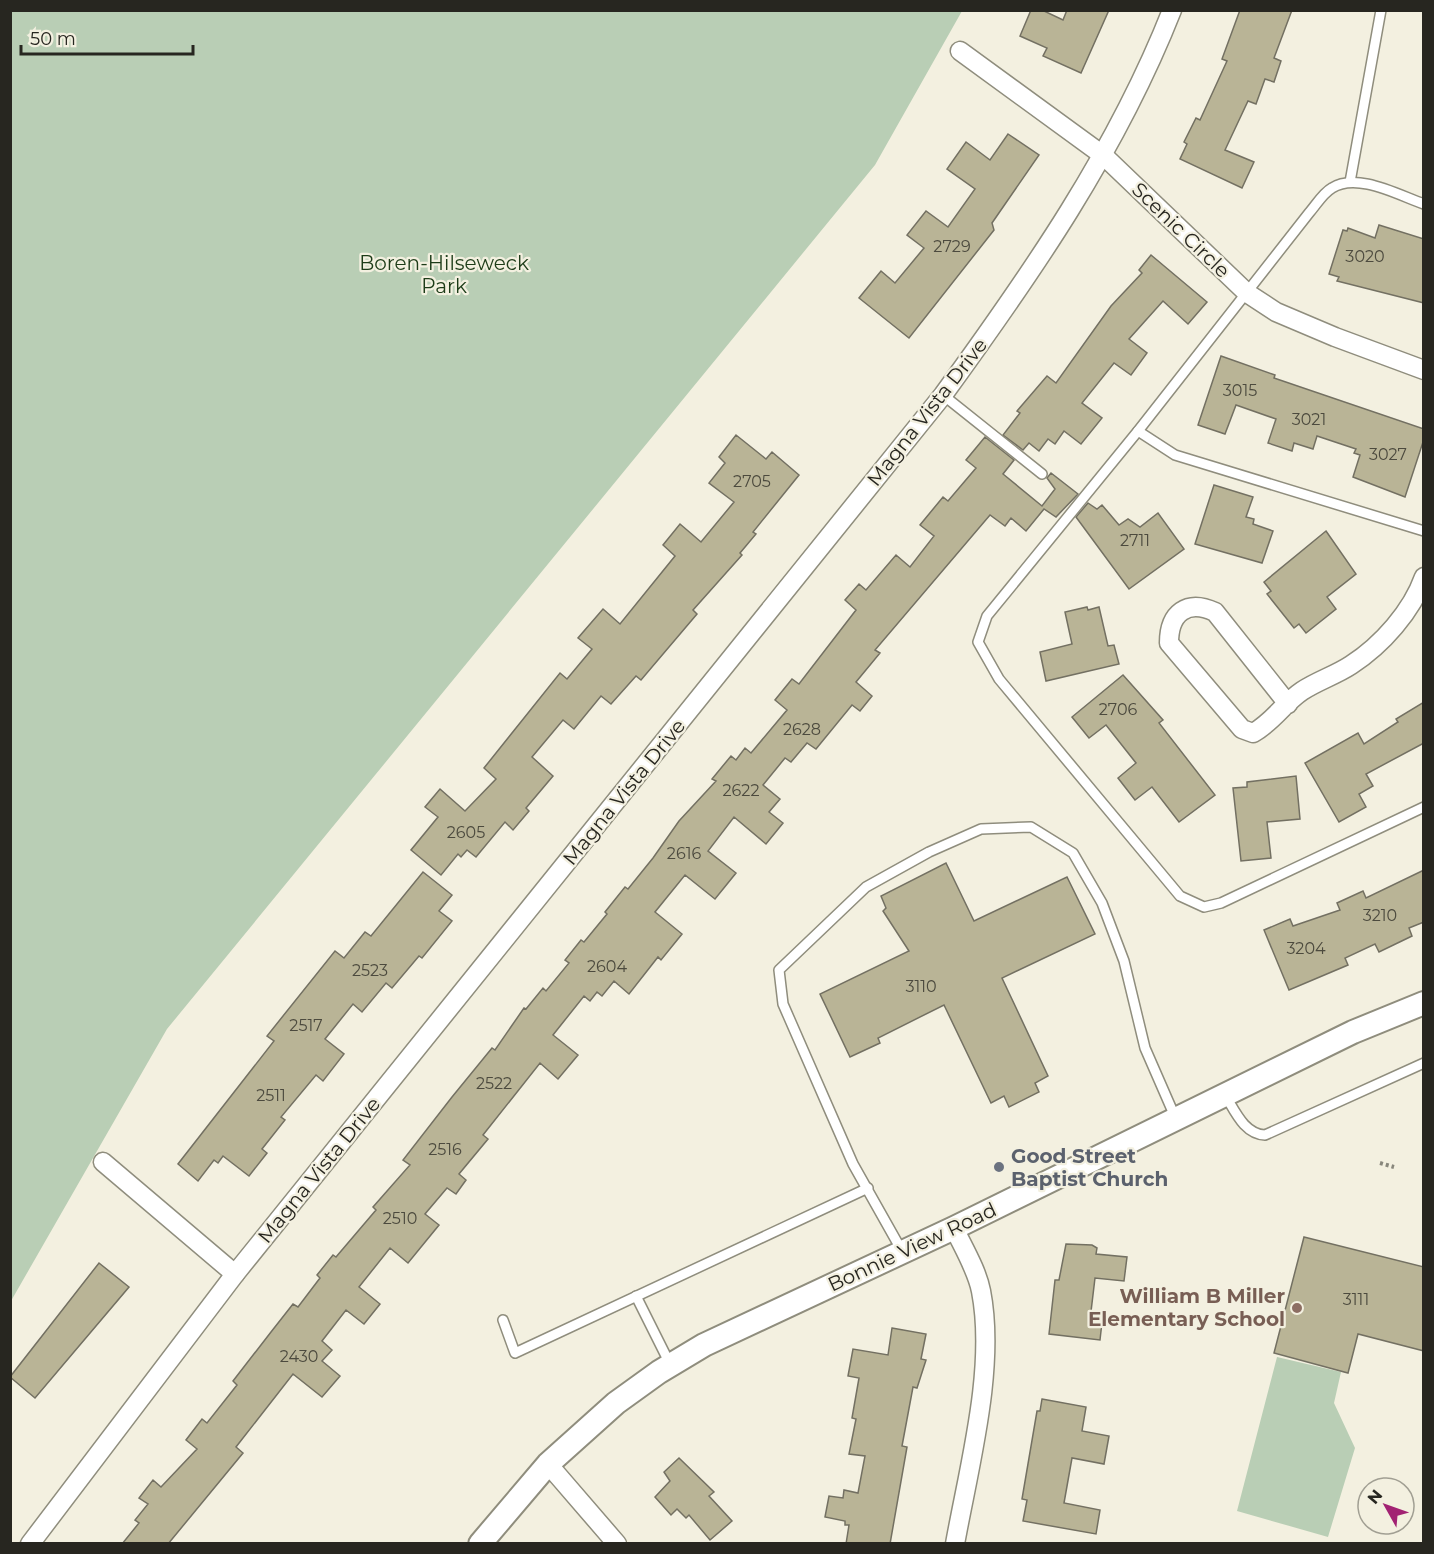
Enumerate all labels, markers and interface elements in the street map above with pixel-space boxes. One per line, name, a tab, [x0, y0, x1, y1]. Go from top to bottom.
scale bar	[21, 18, 194, 56]
text: 50 m	[30, 28, 76, 50]
street label: Scenic Circle	[1127, 177, 1235, 283]
house number: 2729	[933, 237, 971, 256]
house number: 3020	[1345, 247, 1385, 266]
park label: Boren-Hilseweck Park	[359, 251, 529, 298]
street label: Magna Vista Drive	[862, 333, 992, 491]
house number: 3015	[1223, 381, 1257, 400]
house number: 3021	[1292, 410, 1326, 429]
house number: 3027	[1369, 445, 1407, 464]
house number: 2705	[733, 472, 771, 491]
house number: 2711	[1120, 531, 1150, 550]
house number: 2706	[1099, 700, 1137, 719]
street label: Magna Vista Drive	[558, 714, 690, 870]
house number: 2628	[783, 720, 821, 739]
house number: 2622	[723, 781, 759, 800]
house number: 2605	[447, 823, 485, 842]
house number: 2616	[667, 844, 701, 863]
house number: 3210	[1363, 906, 1397, 925]
house number: 3204	[1286, 939, 1326, 958]
house number: 2604	[587, 957, 627, 976]
house number: 2523	[352, 961, 388, 980]
house number: 3110	[905, 977, 937, 996]
house number: 2517	[289, 1016, 323, 1035]
house number: 2522	[476, 1074, 512, 1093]
house number: 2511	[256, 1086, 286, 1105]
street label: Magna Vista Drive	[253, 1092, 385, 1248]
house number: 2516	[428, 1140, 462, 1159]
place label: Good Street Baptist Church	[1011, 1144, 1168, 1191]
marker: Good Street Baptist Church	[992, 1160, 1006, 1174]
street label: Bonnie View Road	[824, 1197, 1000, 1297]
house number: 2510	[383, 1209, 417, 1228]
place label: William B Miller Elementary School	[1088, 1284, 1285, 1331]
house number: 3111	[1343, 1290, 1369, 1309]
marker: William B Miller Elementary School	[1290, 1301, 1304, 1315]
house number: 2430	[280, 1347, 318, 1366]
north arrow	[1356, 1476, 1416, 1536]
text: N	[1363, 1486, 1386, 1508]

